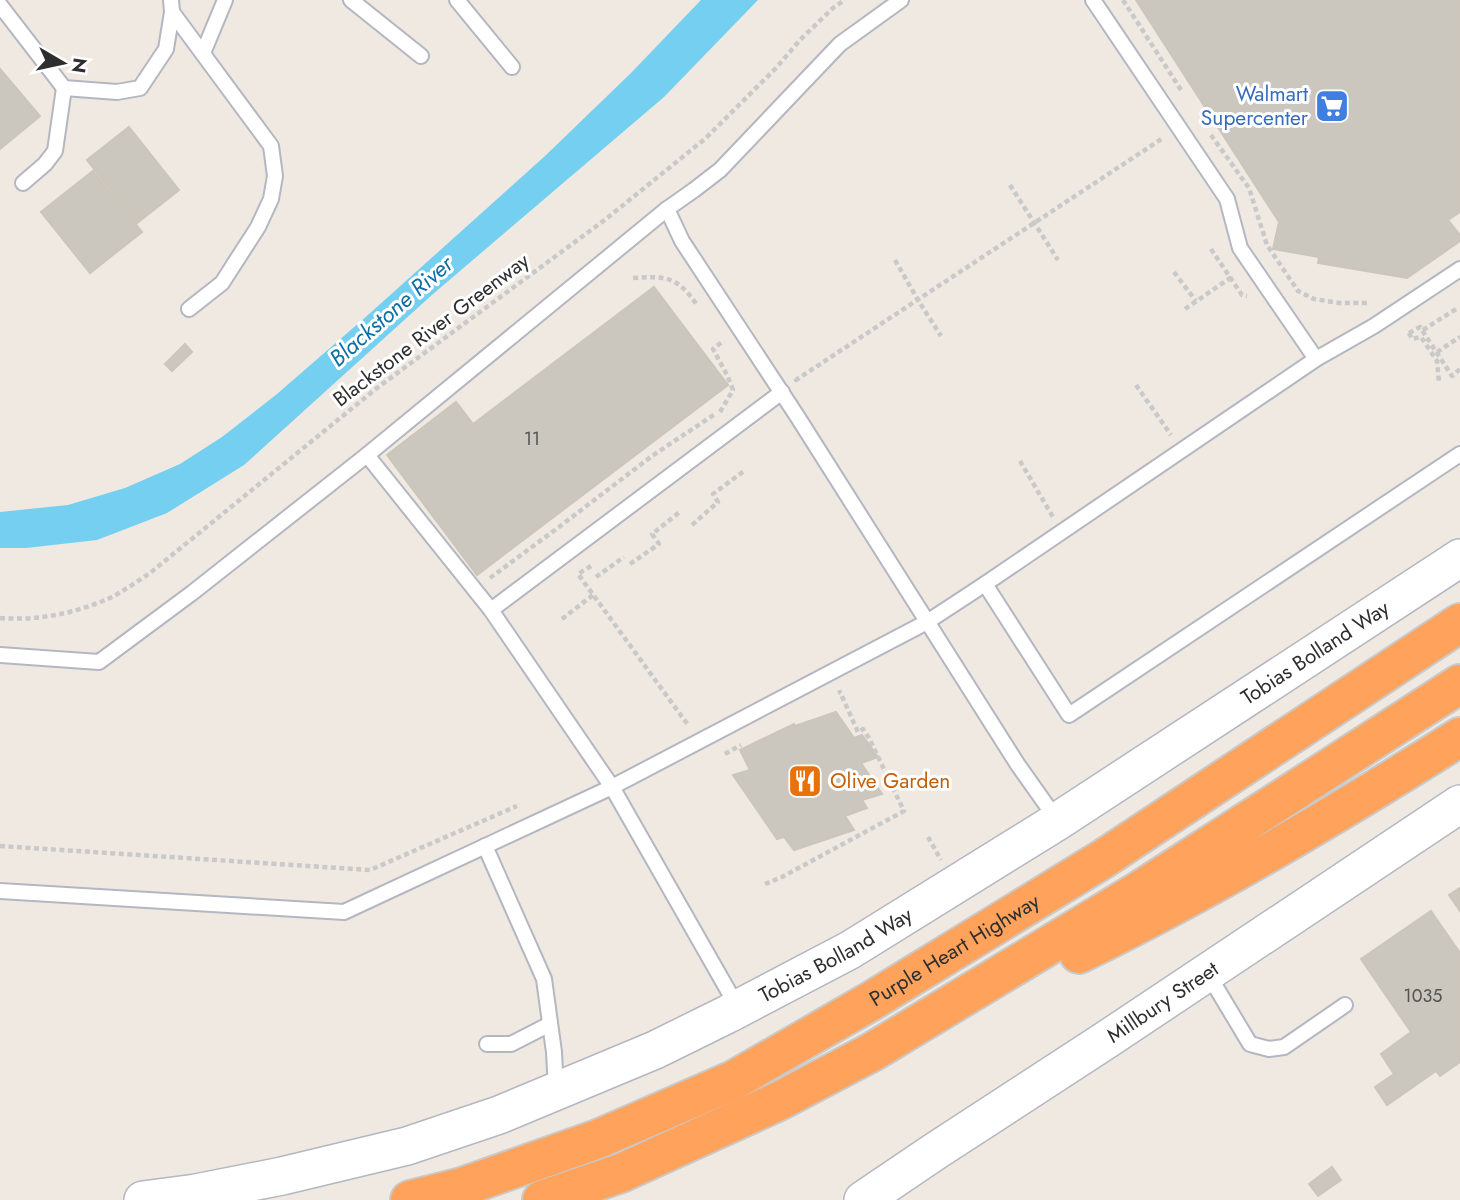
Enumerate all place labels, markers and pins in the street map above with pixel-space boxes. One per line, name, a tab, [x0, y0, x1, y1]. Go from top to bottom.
place label: Walmart Supercenter	[1201, 79, 1309, 133]
supermarket icon: Walmart Supercenter	[1313, 87, 1351, 125]
restaurant icon: Olive Garden	[786, 762, 824, 800]
place label: Olive Garden	[830, 766, 950, 796]

